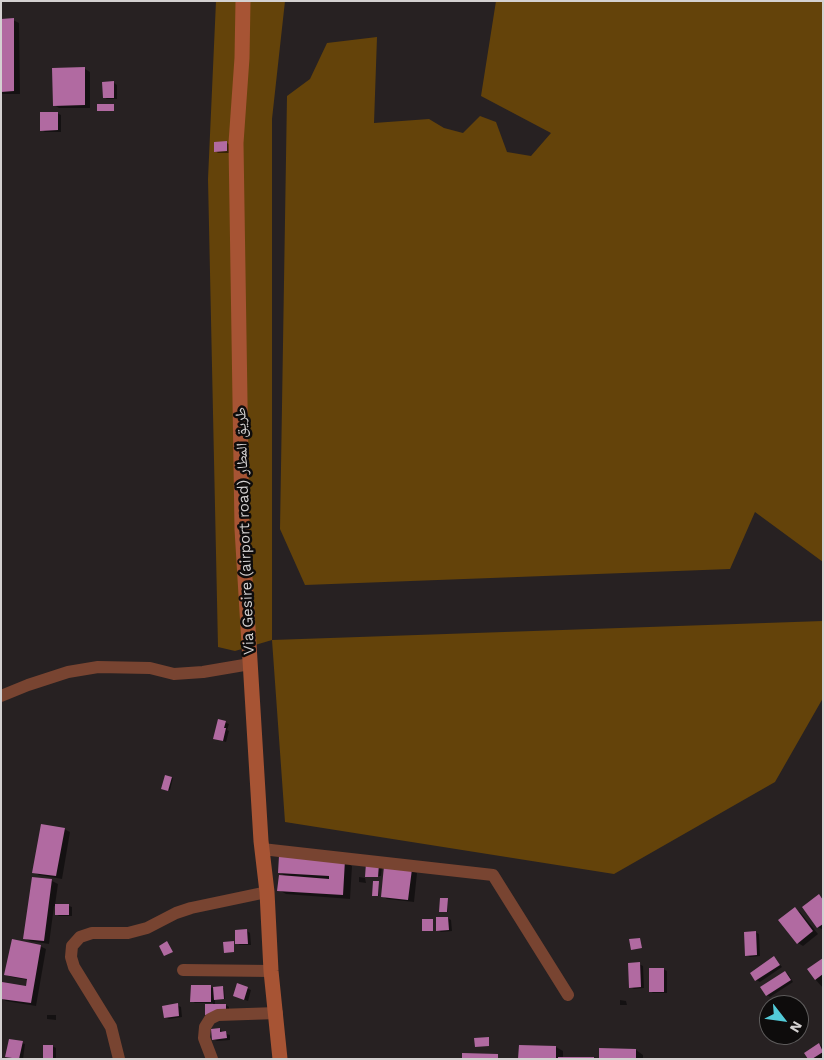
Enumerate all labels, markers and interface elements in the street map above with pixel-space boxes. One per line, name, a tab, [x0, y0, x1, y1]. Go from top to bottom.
street label: Via Gesire (airport road) طريق المطار	[232, 407, 258, 655]
north arrow	[759, 995, 809, 1045]
text: N	[787, 1019, 806, 1035]

